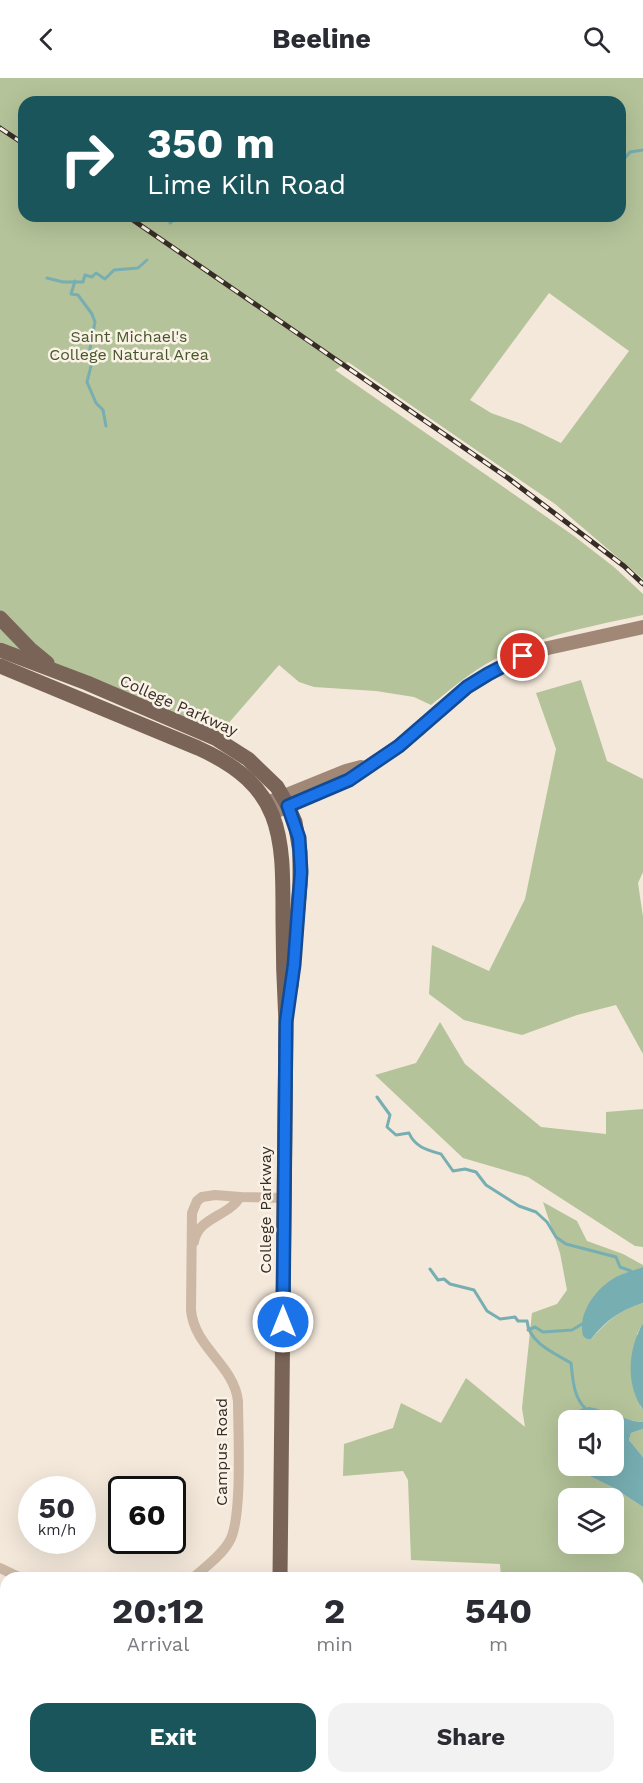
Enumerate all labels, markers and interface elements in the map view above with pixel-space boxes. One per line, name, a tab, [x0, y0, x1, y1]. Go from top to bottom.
icon: back	[30, 23, 63, 56]
text: Beeline	[272, 23, 371, 55]
icon: search	[580, 23, 613, 56]
text: 350 m	[147, 119, 275, 168]
icon: right	[48, 120, 126, 198]
text: Lime Kiln Road	[147, 169, 346, 201]
park label: Saint Michael's College Natural Area	[49, 327, 209, 364]
pin	[497, 630, 548, 681]
icon: arrive	[506, 639, 539, 672]
street label: College Parkway	[117, 671, 241, 740]
street label: College Parkway	[256, 1146, 275, 1274]
position arrow	[251, 1290, 315, 1354]
street label: Campus Road	[212, 1398, 231, 1506]
map controls	[558, 1410, 624, 1554]
button: sound	[558, 1410, 624, 1476]
speed limit sign: 60	[108, 1476, 186, 1554]
button: layers	[558, 1488, 624, 1554]
text: 50	[39, 1490, 75, 1525]
text: km/h	[38, 1521, 76, 1539]
text: 20:12	[112, 1590, 204, 1632]
text: 2	[324, 1590, 345, 1632]
text: 540	[465, 1590, 532, 1632]
text: Arrival	[127, 1632, 189, 1656]
text: min	[316, 1632, 353, 1656]
text: m	[489, 1632, 508, 1656]
button: Exit	[30, 1703, 316, 1772]
button: Share	[328, 1703, 614, 1772]

